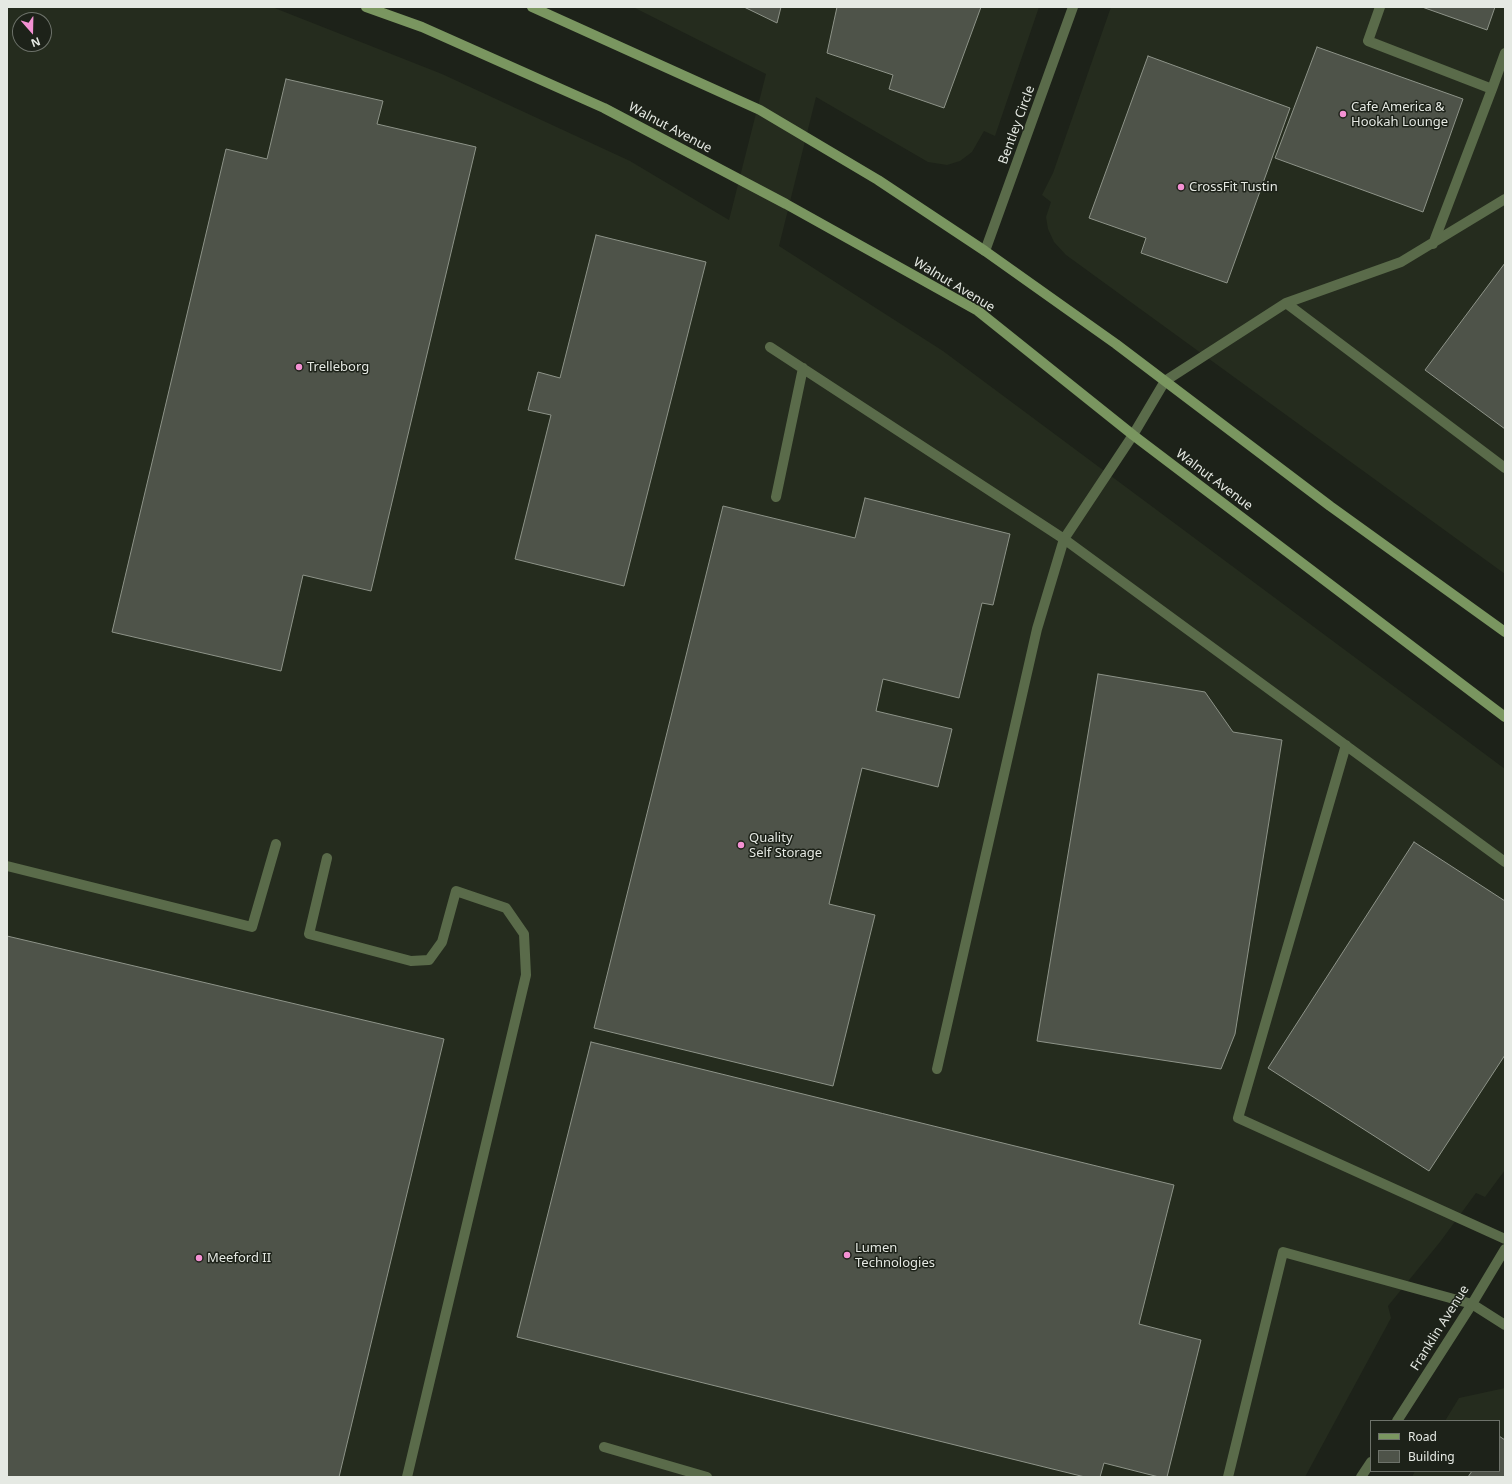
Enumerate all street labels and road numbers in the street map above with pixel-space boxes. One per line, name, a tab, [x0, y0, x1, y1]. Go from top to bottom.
street label: Bentley Circle	[996, 84, 1038, 166]
street label: Walnut Avenue	[626, 99, 714, 157]
street label: Walnut Avenue	[910, 255, 998, 315]
street label: Walnut Avenue	[1172, 446, 1256, 514]
street label: Franklin Avenue	[1407, 1282, 1473, 1374]

